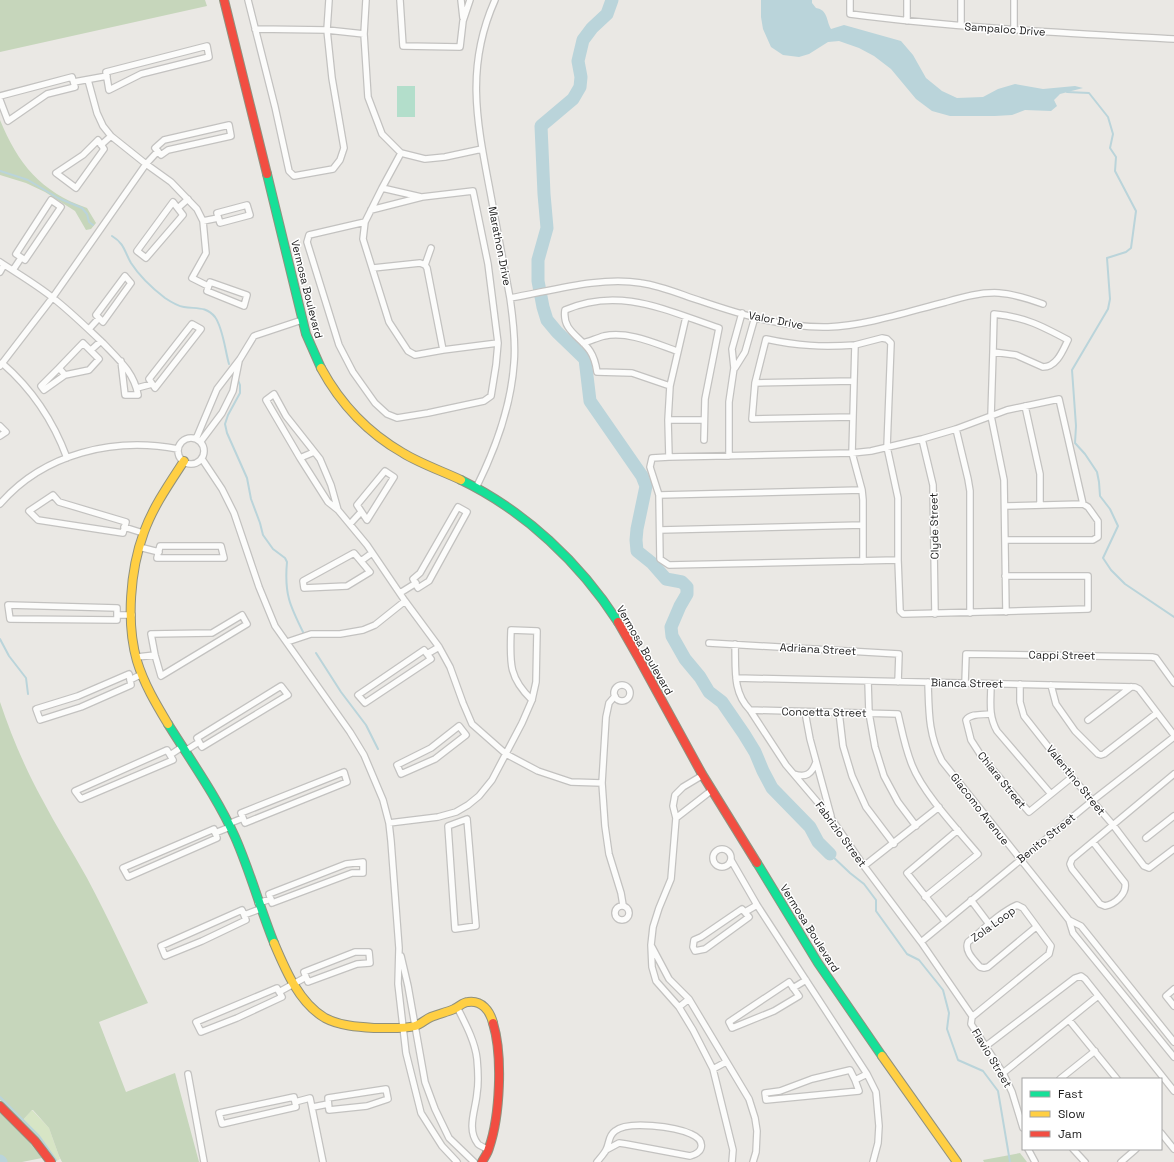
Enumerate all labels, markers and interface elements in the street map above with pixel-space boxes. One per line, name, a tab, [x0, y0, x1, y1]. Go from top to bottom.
street label: Sampaloc Drive	[964, 19, 1046, 39]
street label: Marathon Drive	[485, 205, 515, 287]
street label: Vermosa Boulevard	[288, 238, 326, 340]
street label: Valor Drive	[747, 308, 805, 332]
street label: Clyde Street	[926, 493, 942, 559]
street label: Vermosa Boulevard	[614, 603, 676, 697]
street label: Adriana Street	[779, 640, 857, 658]
street label: Cappi Street	[1029, 647, 1095, 663]
street label: Bianca Street	[931, 675, 1003, 691]
street label: Concetta Street	[781, 704, 867, 720]
street label: Valentino Street	[1043, 742, 1109, 818]
street label: Chiara Street	[975, 749, 1029, 811]
street label: Giacomo Avenue	[948, 770, 1012, 848]
street label: Fabrizio Street	[812, 798, 870, 870]
street label: Benito Street	[1014, 810, 1078, 866]
street label: Vermosa Boulevard	[777, 881, 843, 975]
street label: Zola Loop	[968, 903, 1018, 945]
street label: Flavio Street	[969, 1026, 1015, 1090]
legend	[1022, 1078, 1162, 1150]
text: Fast	[1058, 1086, 1083, 1102]
text: Slow	[1058, 1106, 1085, 1122]
text: Jam	[1058, 1126, 1082, 1142]

